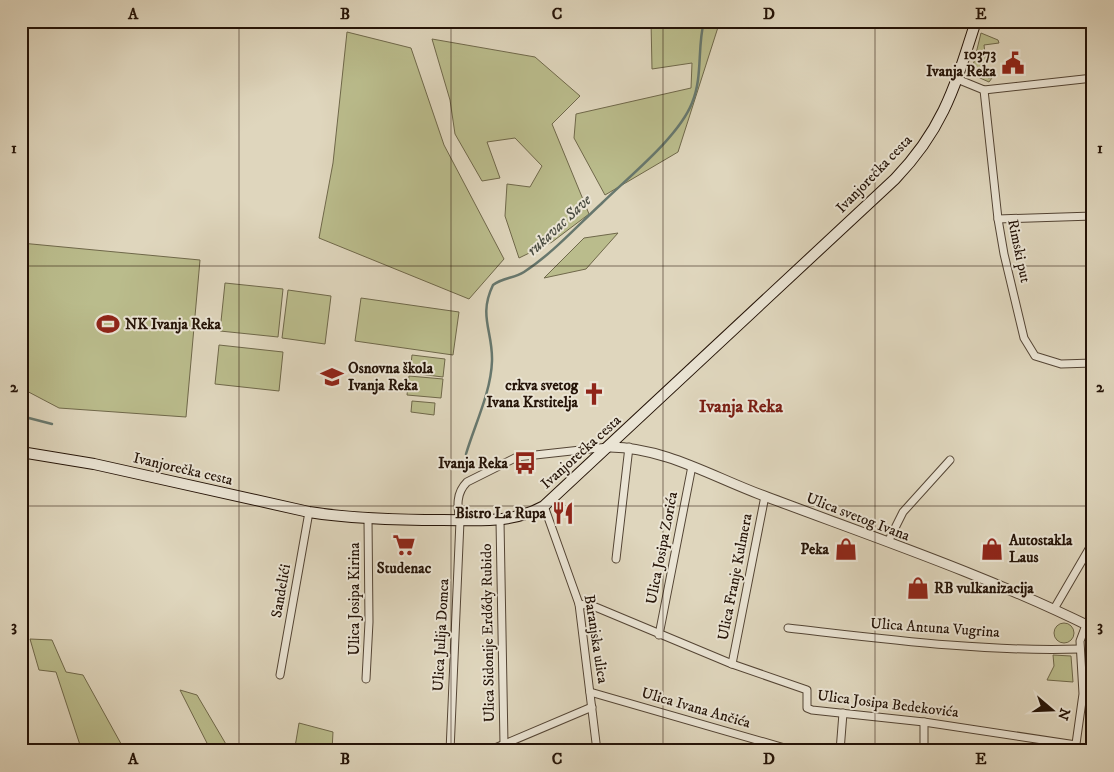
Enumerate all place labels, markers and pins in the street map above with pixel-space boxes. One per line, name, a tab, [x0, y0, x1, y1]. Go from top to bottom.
place label: 10373 Ivanja Reka	[926, 45, 997, 81]
public building icon: 10373 Ivanja Reka	[1000, 50, 1026, 76]
sports icon: NK Ivanja Reka	[95, 311, 121, 337]
place label: NK Ivanja Reka	[125, 315, 222, 334]
place label: Osnovna škola Ivanja Reka	[348, 359, 434, 395]
school or university icon: Osnovna škola Ivanja Reka	[319, 364, 345, 390]
place label: crkva svetog Ivana Krstitelja	[486, 376, 579, 412]
church icon: crkva svetog Ivana Krstitelja	[581, 381, 607, 407]
bus stop icon: Ivanja Reka	[512, 450, 538, 476]
place label: Ivanja Reka	[438, 454, 509, 473]
restaurant icon: Bistro La Rupa	[550, 500, 576, 526]
place label: Bistro La Rupa	[455, 504, 547, 523]
place label: Autostakla Laus	[1008, 531, 1073, 567]
supermarket icon: Studenac	[391, 532, 417, 558]
shop icon: Peka	[833, 536, 859, 562]
shop icon: Autostakla Laus	[979, 536, 1005, 562]
place label: Peka	[800, 540, 830, 559]
place label: Studenac	[377, 559, 432, 578]
shop icon: RB vulkanizacija	[905, 575, 931, 601]
place label: RB vulkanizacija	[934, 579, 1034, 598]

